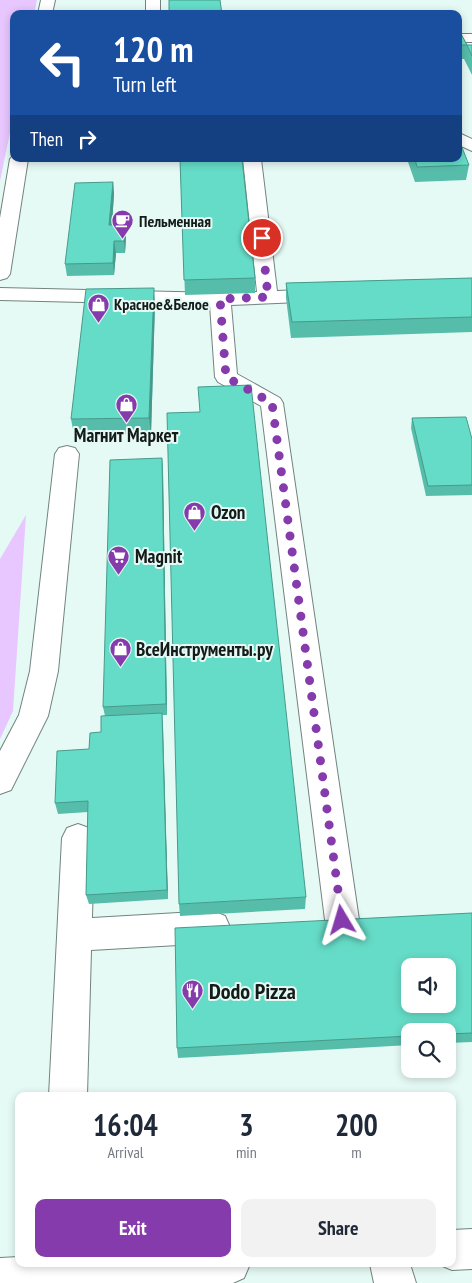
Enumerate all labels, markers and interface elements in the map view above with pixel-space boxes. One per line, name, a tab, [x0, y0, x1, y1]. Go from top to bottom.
text: 120 m	[113, 26, 194, 72]
icon: left	[30, 30, 95, 95]
text: Turn left	[113, 70, 177, 98]
icon: right	[73, 125, 101, 153]
text: Then	[30, 127, 63, 151]
cafe icon: Пельменная	[111, 209, 135, 240]
place label: Пельменная	[139, 211, 211, 231]
pin	[241, 217, 283, 259]
icon: arrive	[248, 224, 276, 252]
shop icon: Красное&Белое	[86, 292, 110, 323]
place label: Красное&Белое	[114, 294, 209, 314]
shop icon: Магнит Маркет	[114, 392, 138, 423]
place label: Магнит Маркет	[74, 423, 179, 447]
shop icon: Ozon	[183, 500, 207, 531]
place label: Ozon	[211, 500, 245, 524]
supermarket icon: Magnit	[107, 544, 131, 575]
place label: Magnit	[135, 544, 183, 568]
shop icon: ВсеИнструменты.ру	[108, 637, 132, 668]
place label: ВсеИнструменты.ру	[136, 637, 273, 661]
position arrow	[315, 893, 367, 945]
map controls	[401, 958, 456, 1078]
button: sound	[401, 958, 456, 1013]
place label: Dodo Pizza	[209, 977, 296, 1005]
restaurant icon: Dodo Pizza	[181, 979, 205, 1010]
button: search	[401, 1023, 456, 1078]
text: 16:04	[93, 1105, 158, 1144]
text: 3	[239, 1105, 254, 1144]
text: 200	[335, 1105, 378, 1144]
text: Arrival	[107, 1142, 144, 1162]
text: min	[236, 1142, 257, 1162]
text: m	[351, 1142, 362, 1162]
button: Exit	[35, 1199, 231, 1257]
button: Share	[241, 1199, 436, 1257]

